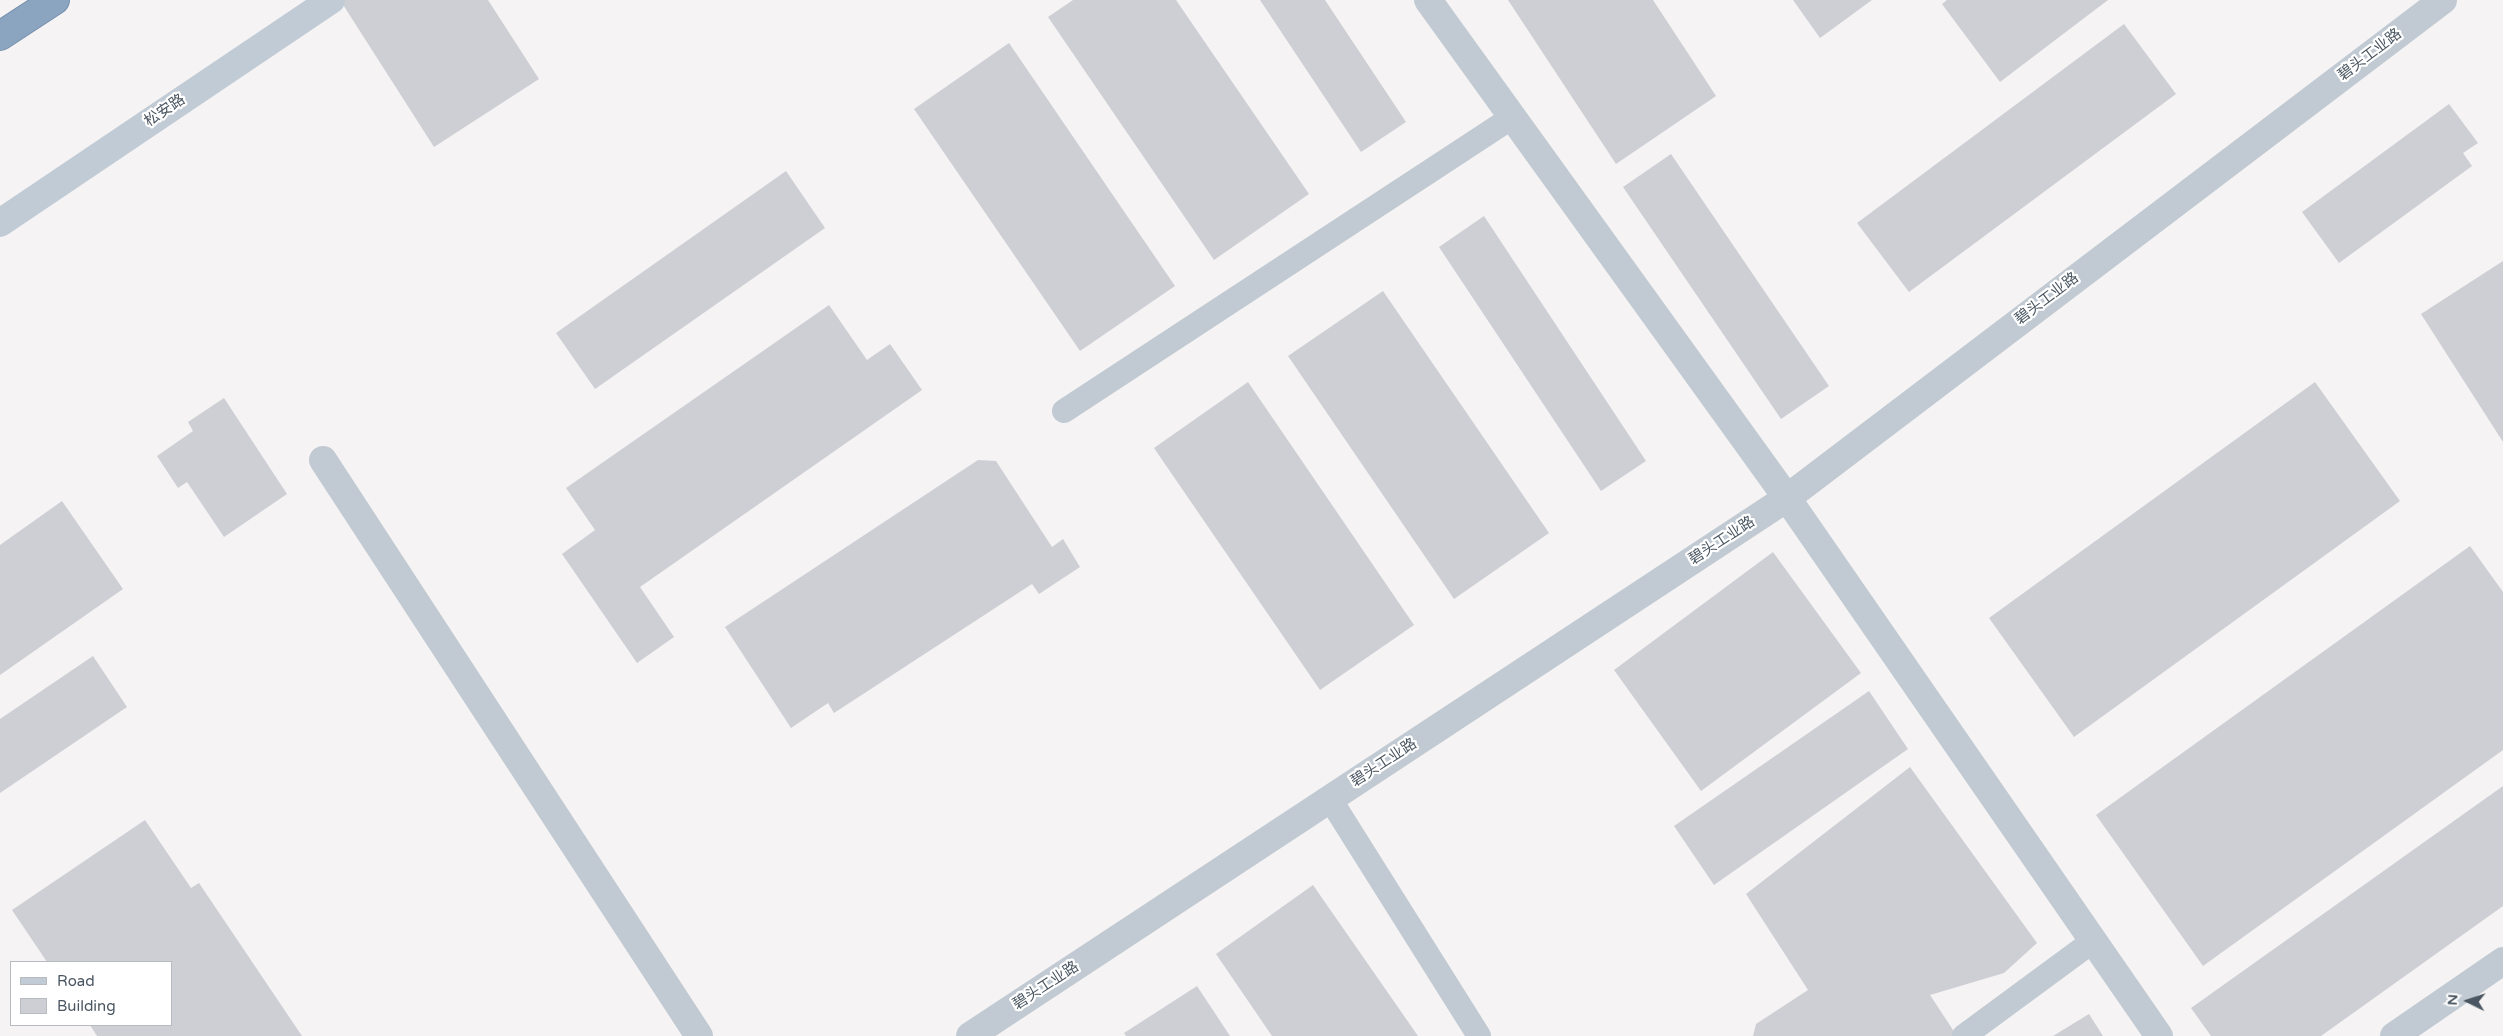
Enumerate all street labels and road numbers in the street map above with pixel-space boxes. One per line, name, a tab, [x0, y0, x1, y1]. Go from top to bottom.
street label: 碧头工业路	[2335, 25, 2405, 85]
street label: 松安路	[141, 91, 189, 131]
street label: 碧头工业路	[2012, 269, 2082, 329]
street label: 碧头工业路	[1686, 513, 1758, 569]
street label: 碧头工业路	[1348, 735, 1420, 791]
street label: 碧头工业路	[1010, 958, 1082, 1014]

